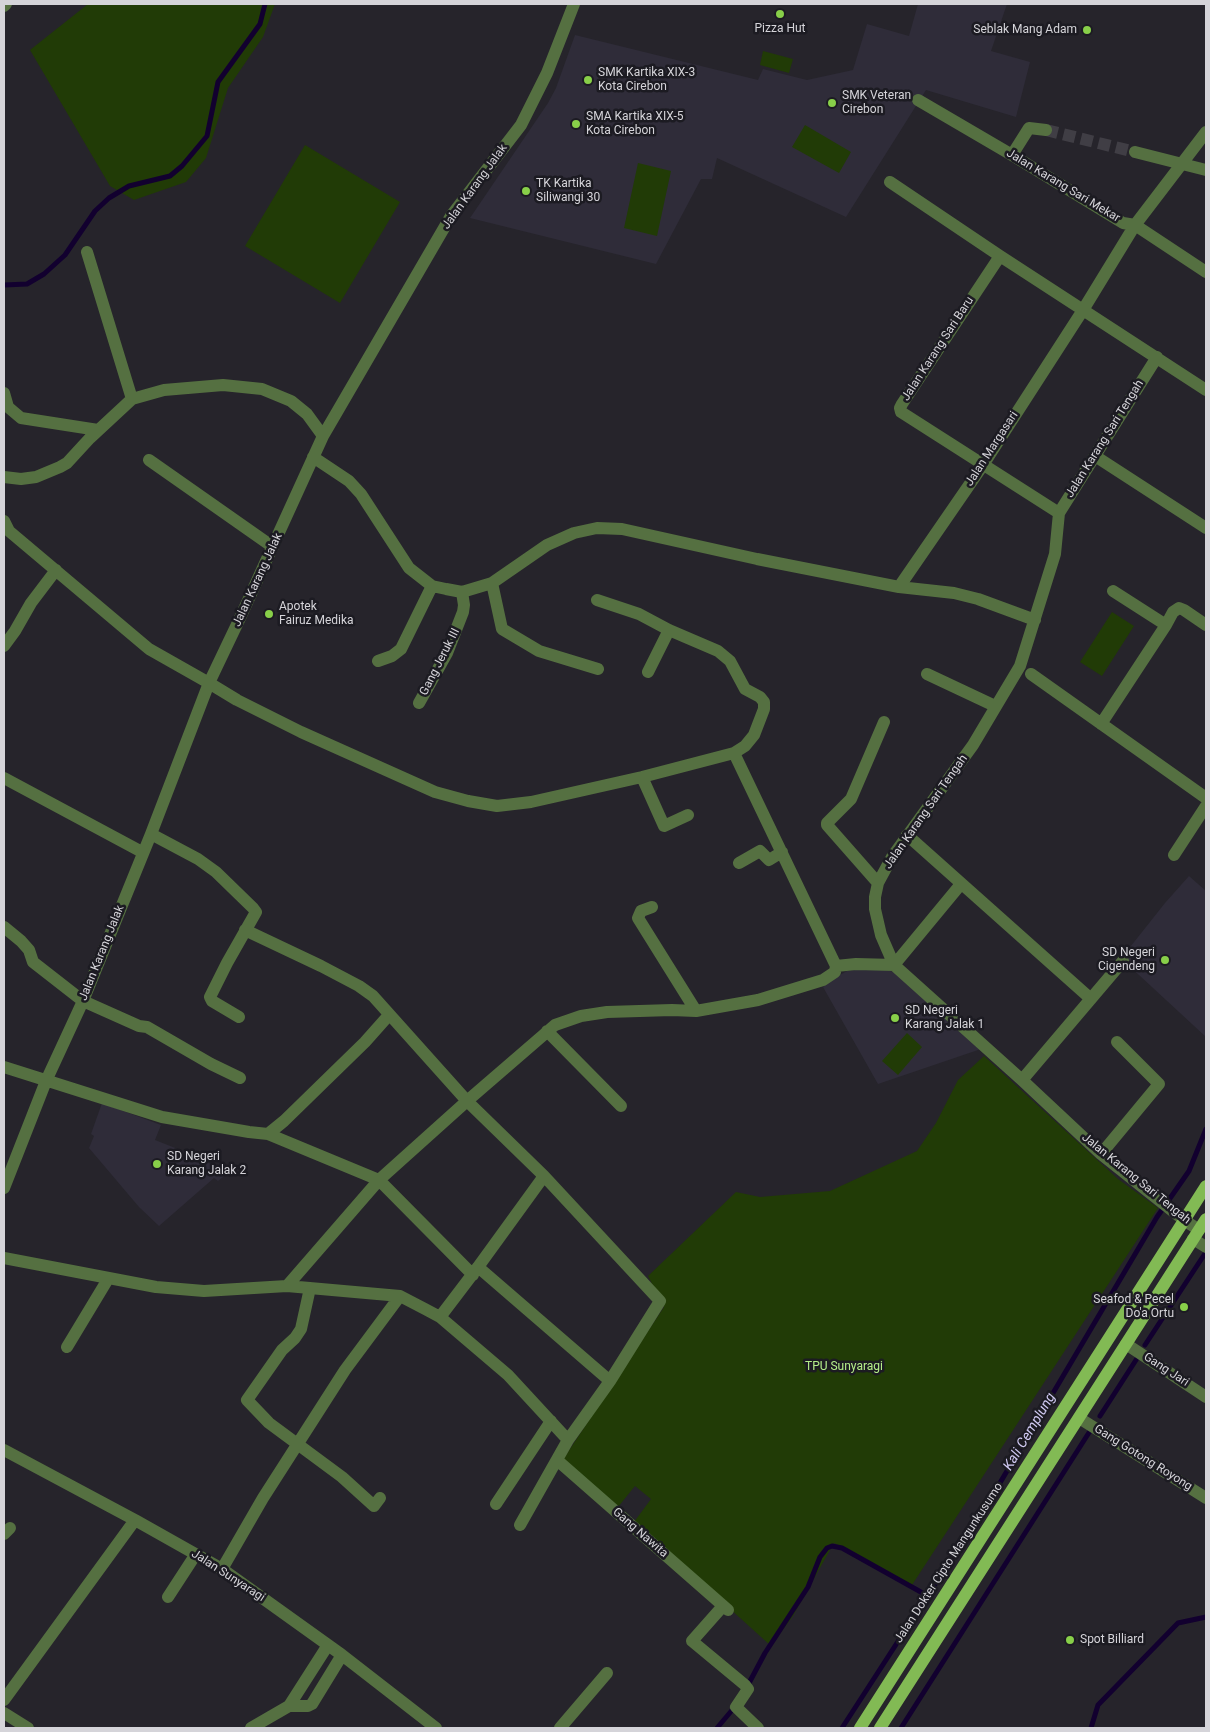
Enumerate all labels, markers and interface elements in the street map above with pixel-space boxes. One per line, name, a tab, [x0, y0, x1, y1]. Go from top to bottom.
marker: Pizza Hut	[774, 8, 786, 20]
place label: Pizza Hut	[754, 22, 806, 36]
place label: Seblak Mang Adam	[973, 23, 1077, 37]
marker: Seblak Mang Adam	[1081, 24, 1093, 36]
place label: SMK Kartika XIX-3 Kota Cirebon	[598, 66, 695, 94]
marker: SMK Kartika XIX-3 Kota Cirebon	[582, 74, 594, 86]
place label: SMK Veteran Cirebon	[842, 89, 911, 117]
marker: SMK Veteran Cirebon	[826, 97, 838, 109]
place label: SMA Kartika XIX-5 Kota Cirebon	[586, 110, 684, 138]
marker: SMA Kartika XIX-5 Kota Cirebon	[570, 118, 582, 130]
street label: Jalan Karang Jalak	[439, 142, 511, 232]
street label: Jalan Karang Sari Mekar	[1004, 146, 1122, 226]
place label: TK Kartika Siliwangi 30	[536, 177, 600, 205]
marker: TK Kartika Siliwangi 30	[520, 185, 532, 197]
street label: Jalan Karang Sari Baru	[899, 294, 977, 404]
street label: Jalan Karang Sari Tengah	[1063, 378, 1147, 500]
street label: Jalan Margasari	[963, 409, 1021, 489]
street label: Jalan Karang Jalak	[230, 531, 286, 629]
place label: Apotek Fairuz Medika	[279, 600, 354, 628]
marker: Apotek Fairuz Medika	[263, 608, 275, 620]
street label: Gang Jeruk III	[417, 626, 463, 698]
street label: Jalan Karang Sari Tengah	[881, 752, 971, 872]
street label: Jalan Karang Jalak	[76, 903, 128, 1003]
place label: SD Negeri Cigendeng	[1098, 946, 1155, 974]
marker: SD Negeri Cigendeng	[1159, 954, 1171, 966]
place label: SD Negeri Karang Jalak 1	[905, 1004, 984, 1032]
marker: SD Negeri Karang Jalak 1	[889, 1012, 901, 1024]
street label: Jalan Karang Sari Tengah	[1079, 1131, 1193, 1227]
place label: SD Negeri Karang Jalak 2	[167, 1150, 246, 1178]
marker: SD Negeri Karang Jalak 2	[151, 1158, 163, 1170]
place label: Seafod & Pecel Do'a Ortu	[1093, 1293, 1174, 1321]
marker: Seafod & Pecel Do'a Ortu	[1178, 1301, 1190, 1313]
street label: Gang Jari	[1141, 1350, 1191, 1390]
park label: TPU Sunyaragi	[805, 1360, 883, 1374]
water label: Kali Cemplung	[1000, 1390, 1060, 1474]
street label: Gang Gotong Royong	[1091, 1422, 1195, 1494]
street label: Jalan Dokter Cipto Mangunkusumo	[892, 1480, 1006, 1646]
street label: Gang Nawita	[609, 1505, 671, 1561]
street label: Jalan Sunyaragi	[189, 1547, 267, 1605]
place label: Spot Billiard	[1080, 1633, 1144, 1647]
marker: Spot Billiard	[1064, 1634, 1076, 1646]

